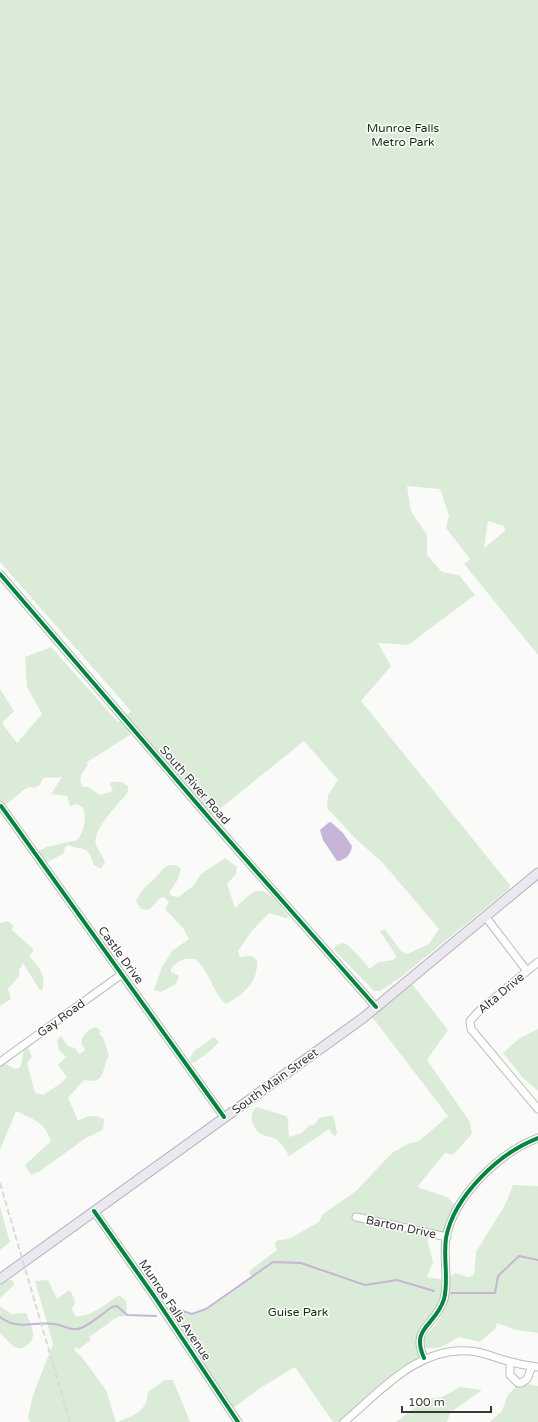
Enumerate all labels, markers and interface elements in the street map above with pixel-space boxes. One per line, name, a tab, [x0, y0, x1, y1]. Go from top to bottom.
park label: Munroe Falls Metro Park	[367, 121, 440, 149]
street label: South River Road	[157, 743, 233, 827]
street label: Castle Drive	[95, 923, 147, 987]
street label: Alta Drive	[475, 970, 527, 1016]
street label: Gay Road	[34, 996, 88, 1040]
street label: South Main Street	[229, 1045, 321, 1117]
street label: Barton Drive	[365, 1213, 438, 1241]
street label: Munroe Falls Avenue	[136, 1257, 214, 1363]
park label: Guise Park	[268, 1305, 329, 1319]
scale bar	[402, 1388, 491, 1414]
text: 100 m	[408, 1395, 445, 1409]

